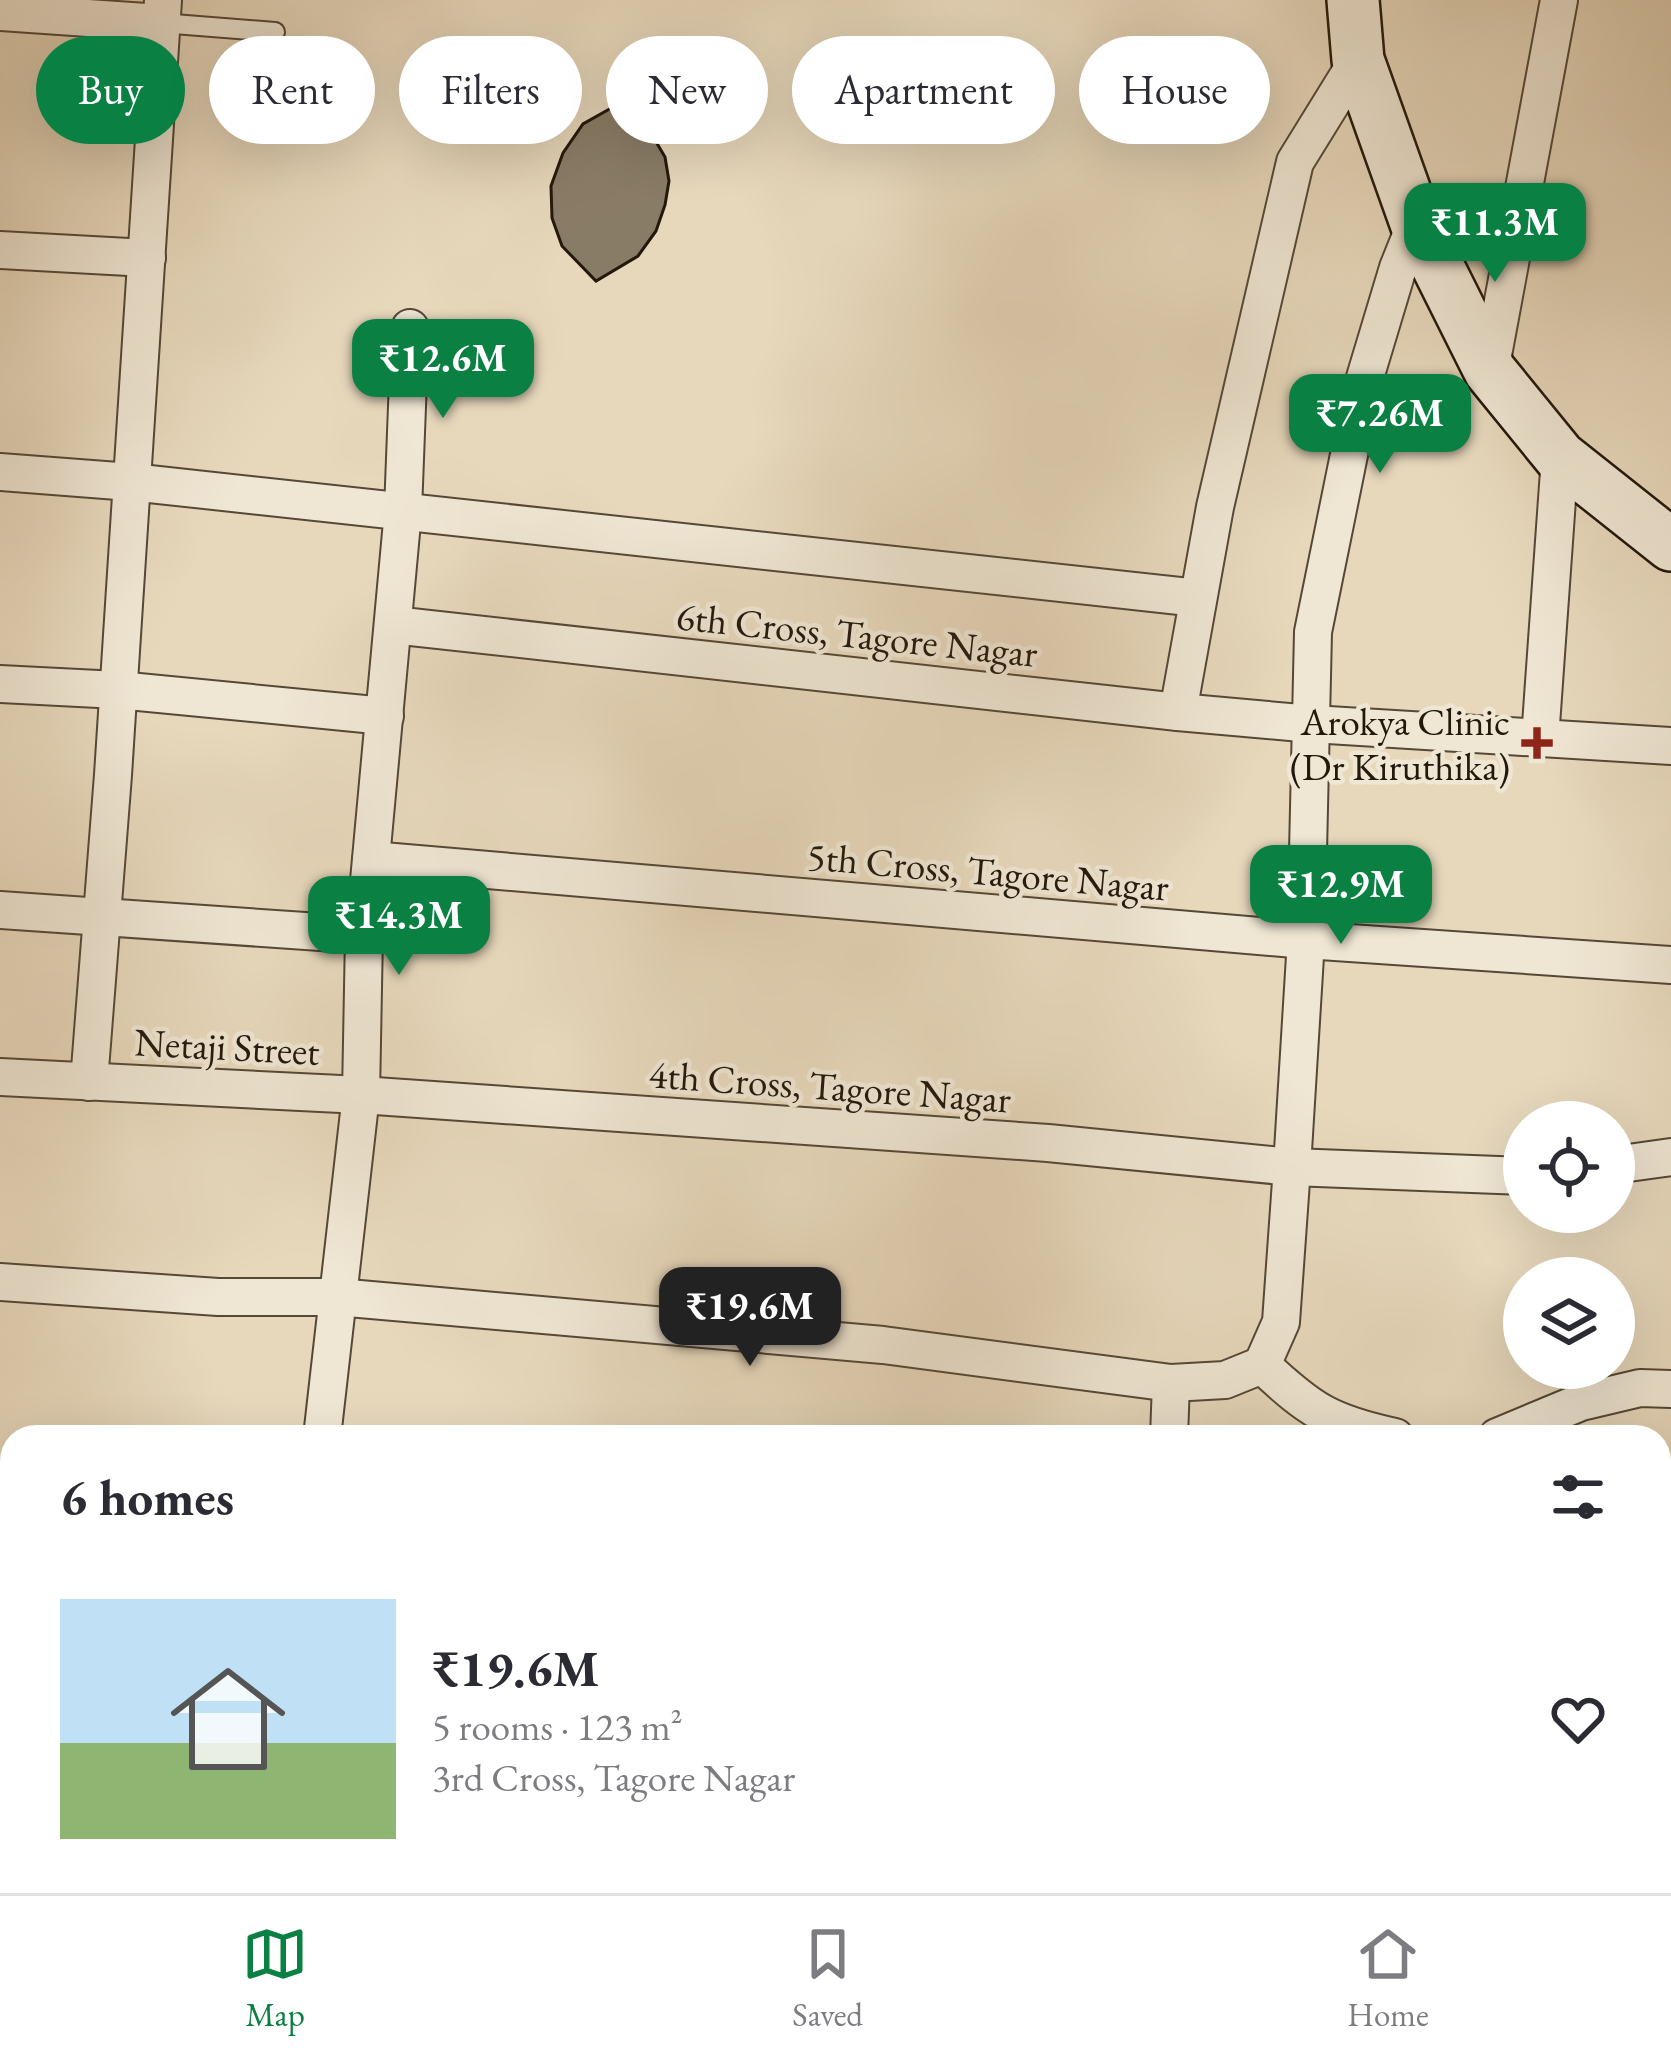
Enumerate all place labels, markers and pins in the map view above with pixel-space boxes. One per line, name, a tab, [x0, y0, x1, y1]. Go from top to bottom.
pin: ₹11.3M	[1397, 183, 1593, 285]
pin: ₹12.6M	[345, 319, 541, 421]
pin: ₹7.26M	[1282, 374, 1478, 476]
place label: Arokya Clinic (Dr Kiruthika)	[1290, 696, 1510, 792]
marker: Arokya Clinic (Dr Kiruthika)	[1521, 727, 1553, 759]
pin: ₹12.9M	[1243, 845, 1439, 947]
pin: ₹14.3M	[301, 876, 497, 978]
pin: ₹19.6M	[652, 1267, 848, 1369]

